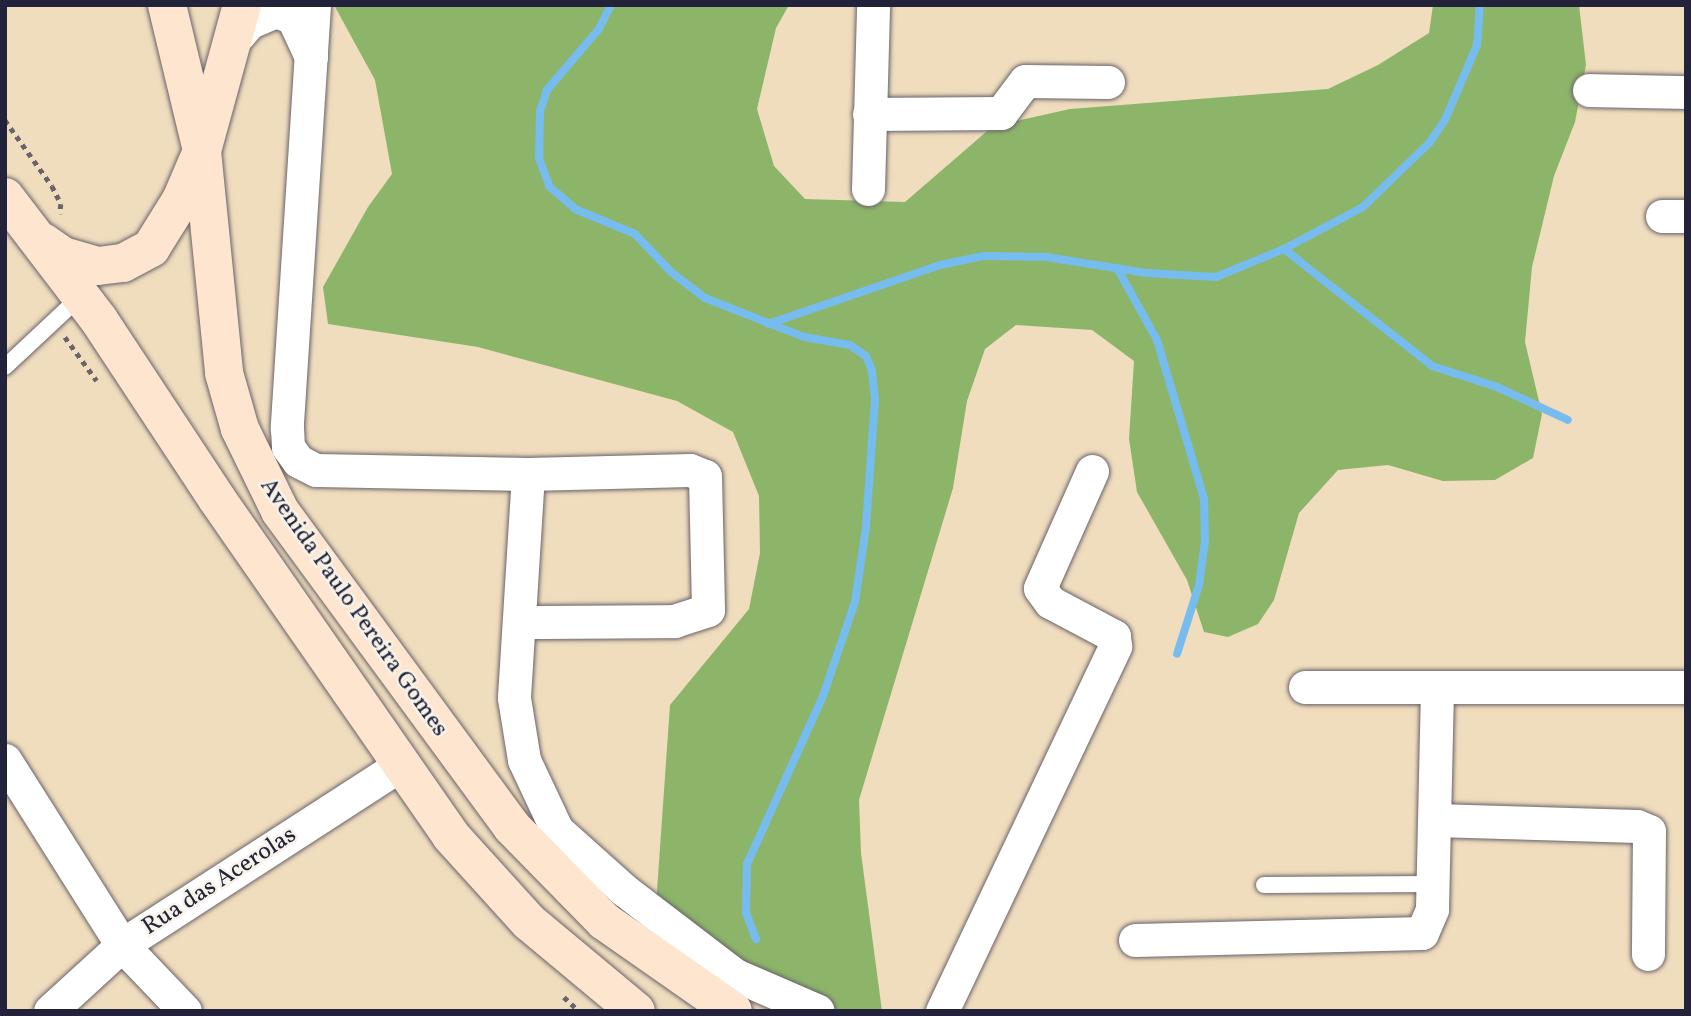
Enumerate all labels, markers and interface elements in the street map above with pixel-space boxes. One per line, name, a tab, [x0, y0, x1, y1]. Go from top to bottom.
street label: Avenida Paulo Pereira Gomes	[253, 473, 453, 743]
street label: Rua das Acerolas	[138, 822, 302, 942]

